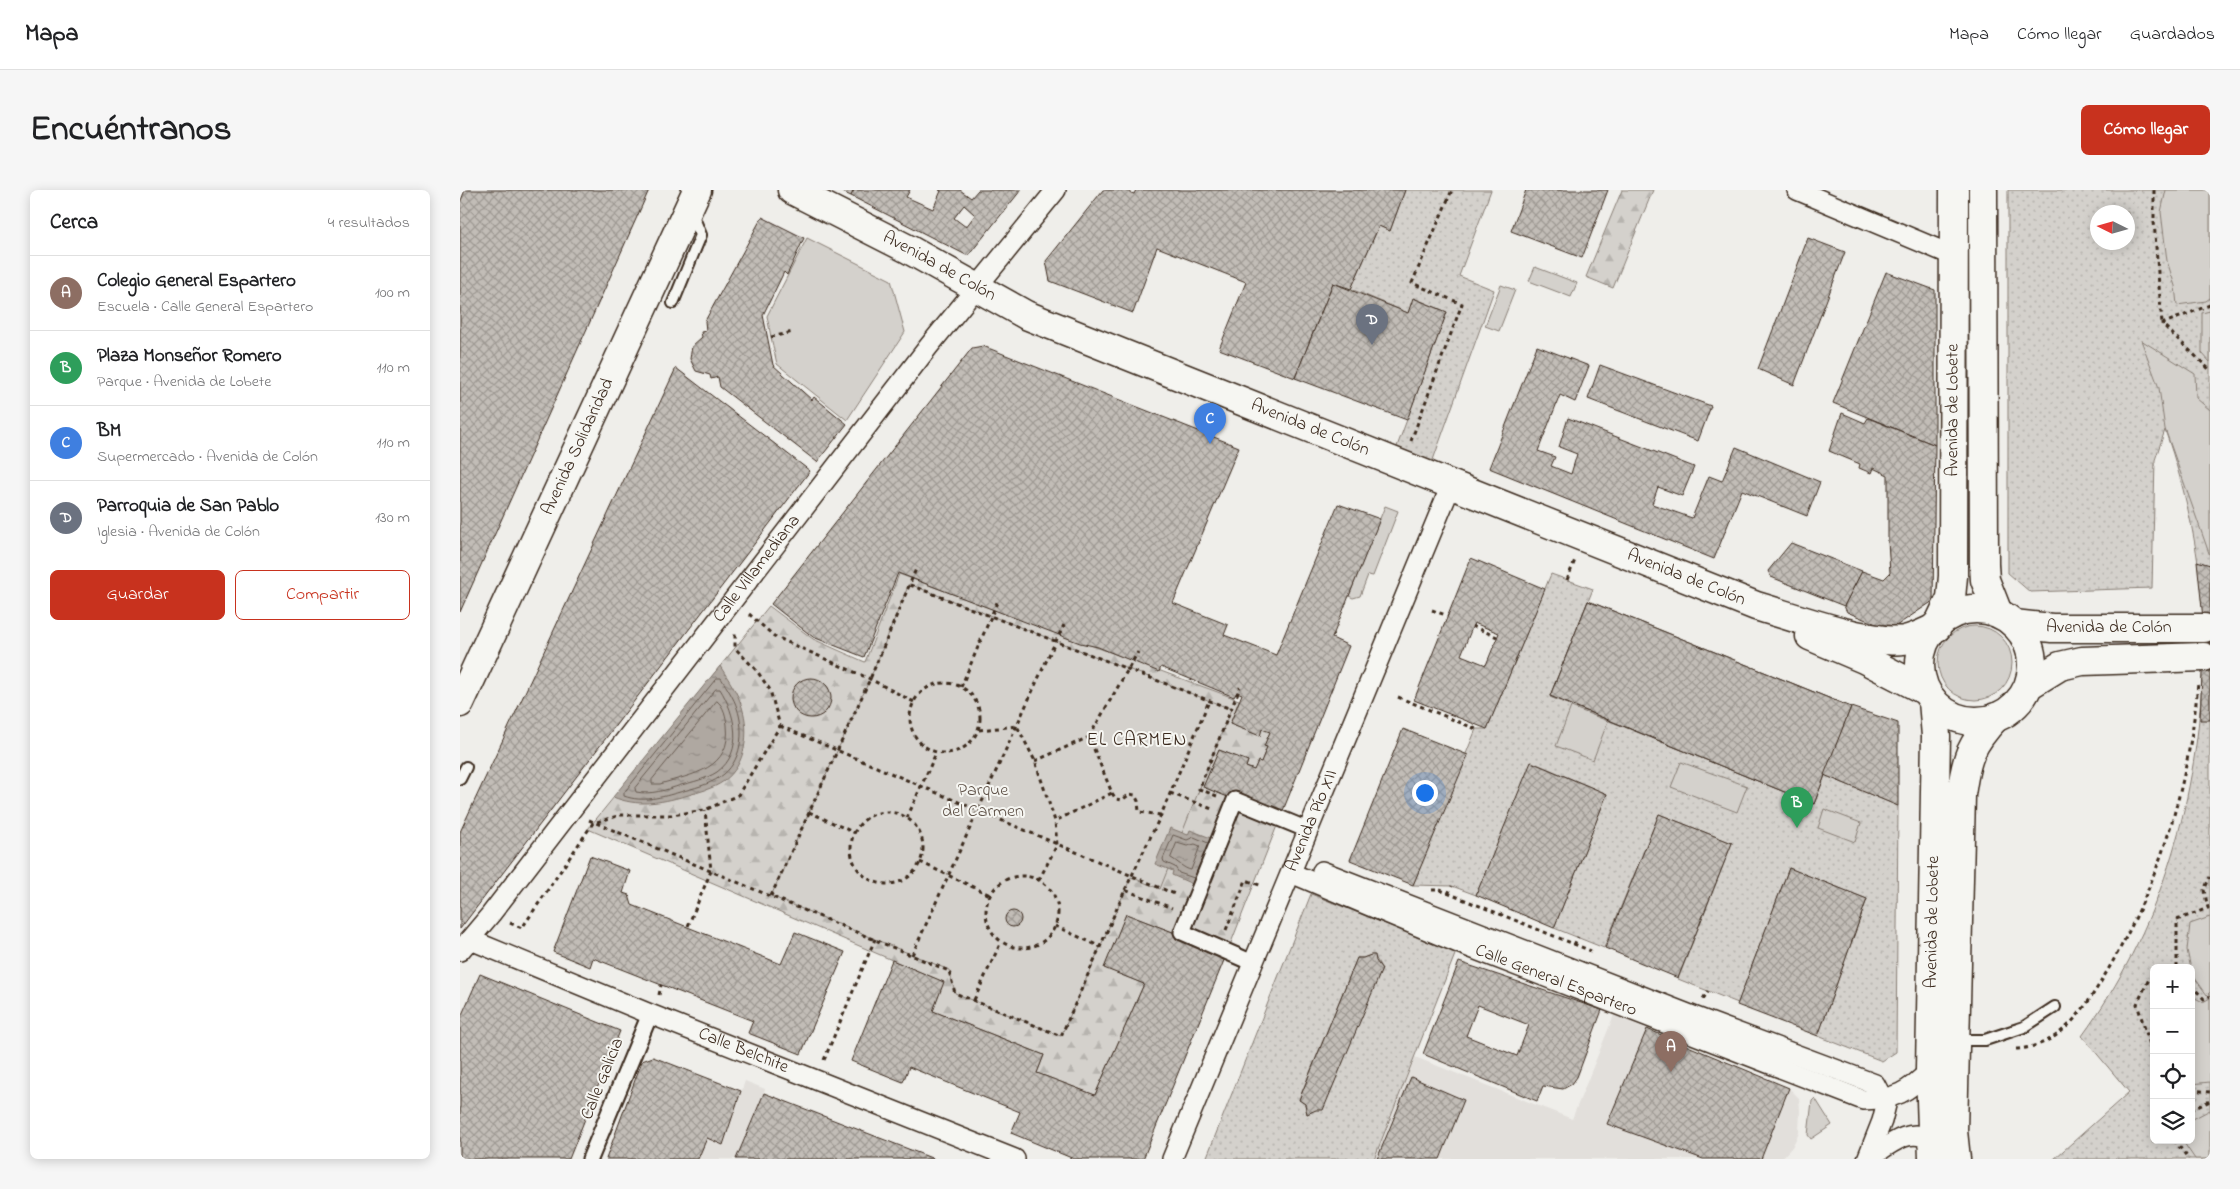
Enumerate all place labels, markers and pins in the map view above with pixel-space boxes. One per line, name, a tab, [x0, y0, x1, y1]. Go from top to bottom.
pin: D	[1356, 304, 1388, 345]
pin: C	[1194, 403, 1226, 444]
pin: B	[1781, 787, 1813, 828]
pin: A	[1655, 1031, 1687, 1072]

